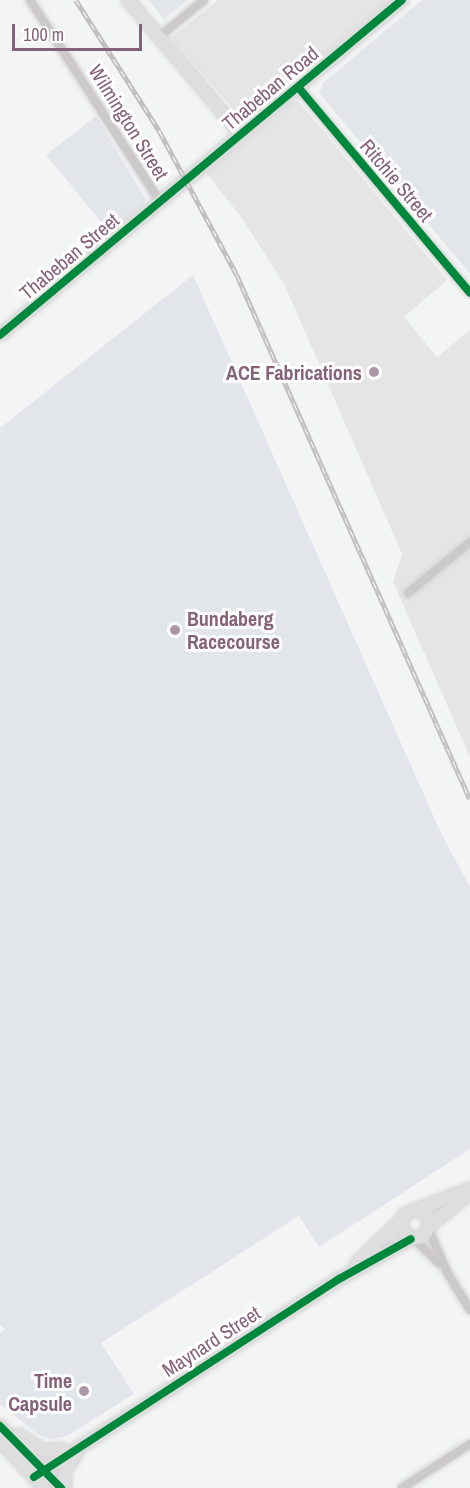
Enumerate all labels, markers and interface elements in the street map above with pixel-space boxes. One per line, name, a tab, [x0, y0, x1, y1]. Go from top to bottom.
scale bar	[15, 12, 146, 50]
text: 100 m	[23, 22, 64, 47]
street label: Thabeban Road	[217, 41, 323, 135]
street label: Wilmington Street	[84, 60, 174, 184]
street label: Ritchie Street	[356, 134, 438, 226]
street label: Thabeban Street	[14, 208, 124, 304]
place label: ACE Fabrications	[226, 360, 362, 384]
marker: ACE Fabrications	[367, 365, 381, 379]
place label: Bundaberg Racecourse	[187, 606, 280, 653]
marker: Bundaberg Racecourse	[168, 623, 182, 637]
street label: Maynard Street	[157, 1300, 265, 1382]
place label: Time Capsule	[8, 1368, 72, 1415]
marker: Time Capsule	[77, 1384, 91, 1398]

